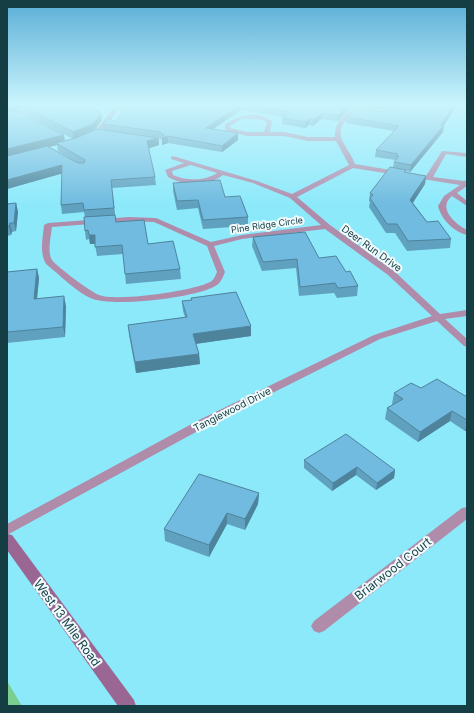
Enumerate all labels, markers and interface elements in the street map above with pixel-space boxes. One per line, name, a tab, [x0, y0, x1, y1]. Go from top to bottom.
street label: Pine Ridge Circle	[230, 214, 304, 235]
street label: Deer Run Drive	[340, 222, 405, 274]
street label: Tanglewood Drive	[191, 384, 273, 434]
street label: Briarwood Court	[351, 534, 434, 603]
street label: West 13 Mile Road	[31, 576, 104, 669]

